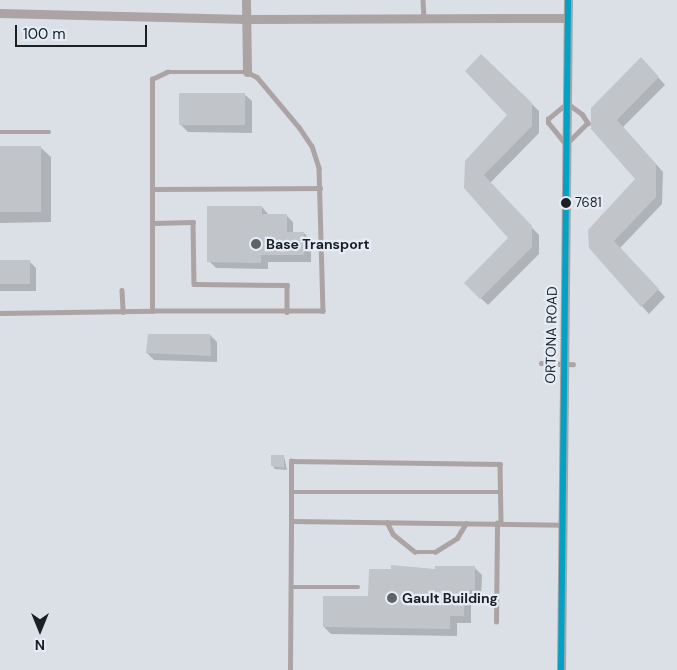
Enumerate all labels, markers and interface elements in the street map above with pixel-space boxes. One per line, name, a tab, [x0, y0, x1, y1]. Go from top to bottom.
scale bar	[18, 15, 150, 47]
text: 100 m	[23, 24, 66, 44]
place label: 7681	[575, 195, 601, 211]
marker: 7681	[561, 198, 571, 208]
place label: Base Transport	[266, 236, 370, 252]
marker: Base Transport	[250, 238, 262, 250]
street label: ORTONA ROAD	[542, 286, 560, 384]
place label: Gault Building	[402, 590, 498, 606]
marker: Gault Building	[386, 592, 398, 604]
north arrow	[15, 605, 65, 655]
text: N	[35, 636, 45, 654]

